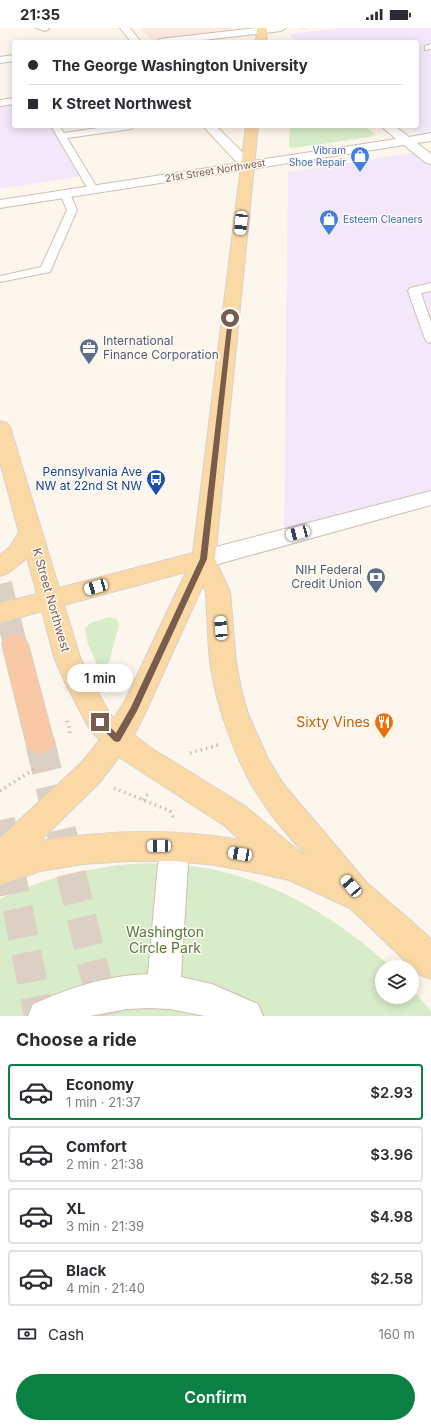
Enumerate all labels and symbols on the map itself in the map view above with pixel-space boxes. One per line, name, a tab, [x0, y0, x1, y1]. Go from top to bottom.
place label: Vibram Shoe Repair	[289, 144, 346, 168]
shop icon: Vibram Shoe Repair	[349, 145, 371, 173]
street label: 21st Street Northwest	[164, 156, 267, 184]
shop icon: Esteem Cleaners	[318, 208, 340, 236]
car	[234, 210, 248, 236]
place label: Esteem Cleaners	[343, 213, 423, 225]
route start	[221, 309, 239, 327]
place label: International Finance Corporation	[103, 333, 219, 362]
office icon: International Finance Corporation	[78, 337, 100, 365]
place label: Pennsylvania Ave NW at 22nd St NW	[35, 464, 142, 493]
bus stop icon: Pennsylvania Ave NW at 22nd St NW	[145, 468, 167, 496]
car	[285, 524, 311, 542]
street label: K Street Northwest	[29, 546, 74, 654]
place label: NIH Federal Credit Union	[291, 562, 362, 591]
bank icon: NIH Federal Credit Union	[365, 566, 387, 594]
car	[83, 578, 109, 596]
car	[214, 616, 228, 640]
callout: 1 min	[67, 664, 133, 692]
restaurant icon: Sixty Vines	[373, 711, 395, 739]
route end	[91, 713, 109, 731]
place label: Sixty Vines	[296, 713, 370, 730]
car	[147, 840, 171, 852]
car	[227, 846, 253, 862]
car	[339, 873, 363, 899]
park label: Washington Circle Park	[126, 923, 204, 956]

